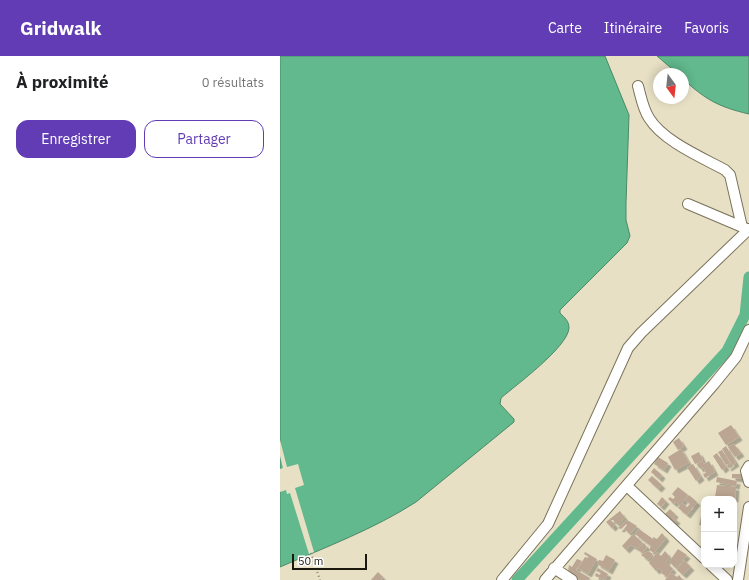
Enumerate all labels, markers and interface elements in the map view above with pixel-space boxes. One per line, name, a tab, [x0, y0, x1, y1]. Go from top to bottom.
text: Gridwalk	[20, 16, 102, 40]
text: Carte	[548, 19, 582, 37]
text: Itinéraire	[604, 19, 662, 37]
text: Favoris	[684, 19, 729, 37]
north arrow	[653, 68, 689, 104]
text: À proximité	[16, 71, 109, 93]
text: 0 résultats	[202, 74, 264, 91]
button: Enregistrer	[16, 120, 136, 158]
button: Partager	[144, 120, 264, 158]
map controls	[701, 496, 737, 568]
button: +	[701, 496, 737, 532]
button: −	[701, 532, 737, 568]
scale bar	[292, 552, 367, 571]
text: 50 m	[298, 554, 323, 568]

